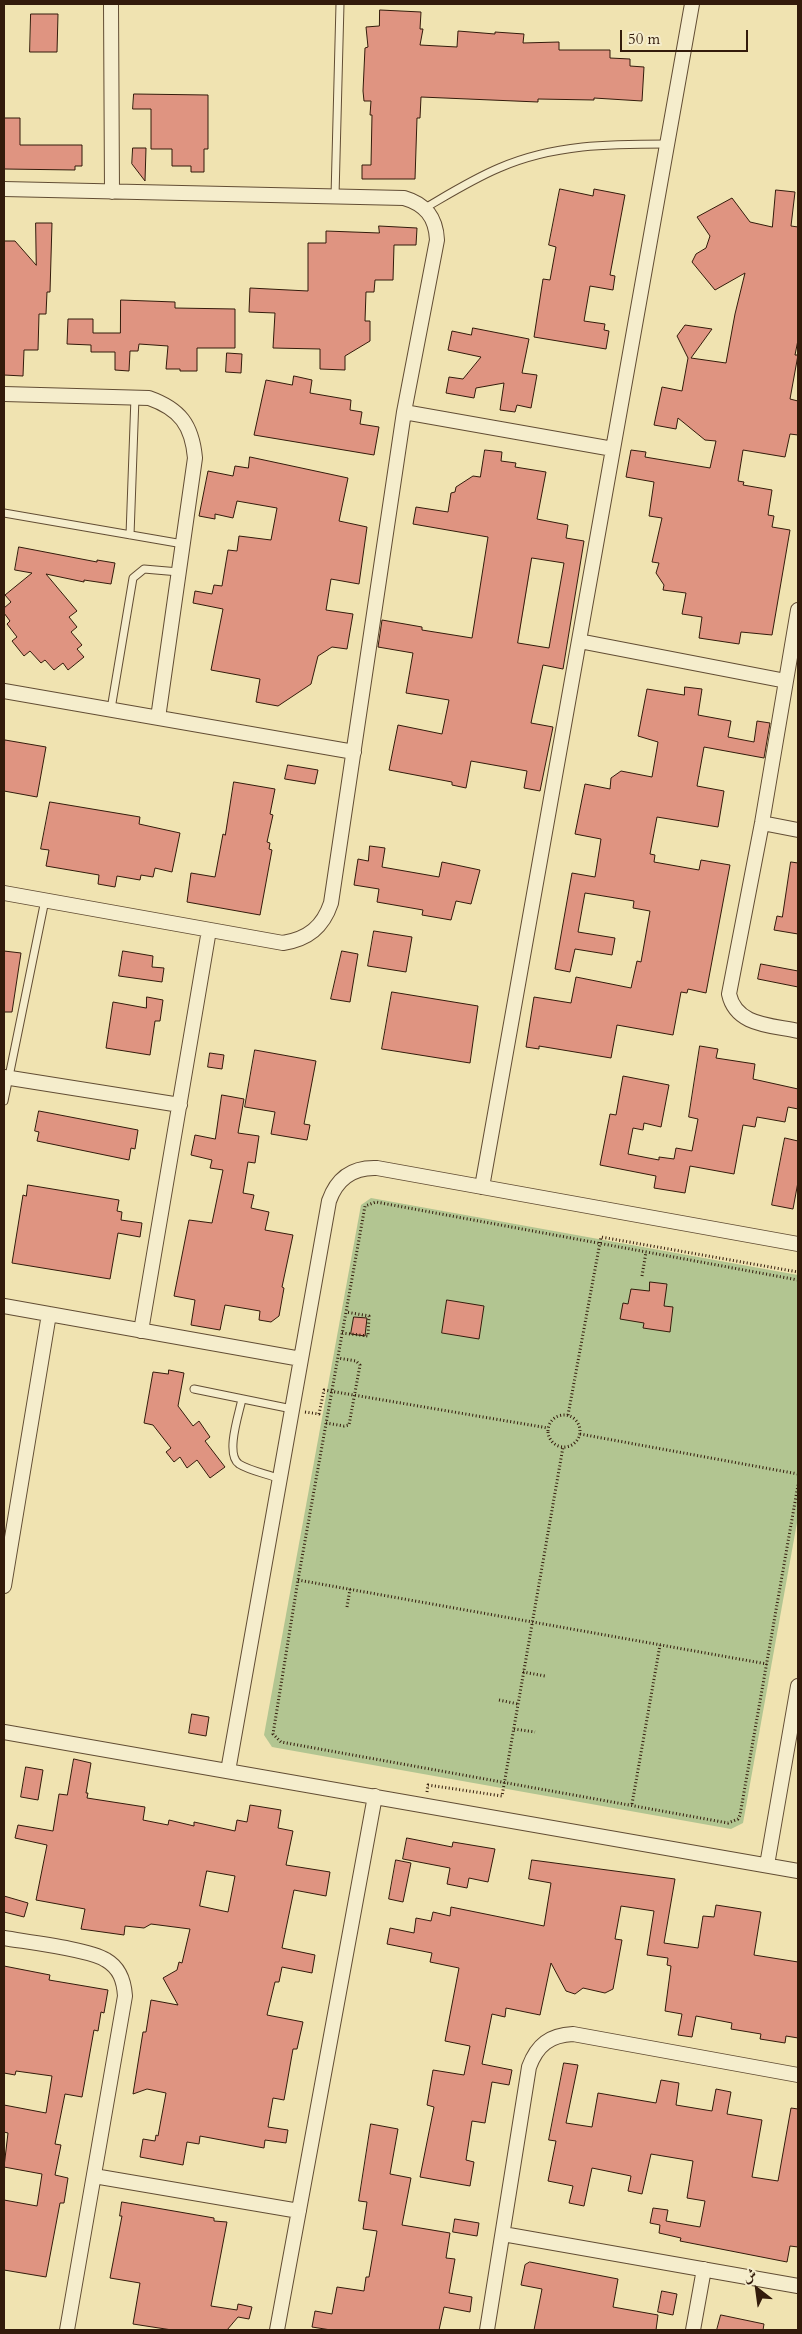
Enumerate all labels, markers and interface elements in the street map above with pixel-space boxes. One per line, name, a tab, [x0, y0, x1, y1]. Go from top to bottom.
scale bar	[622, 20, 750, 52]
text: 50 m	[628, 29, 660, 49]
north arrow	[732, 2264, 782, 2314]
text: ش	[738, 2264, 760, 2287]

